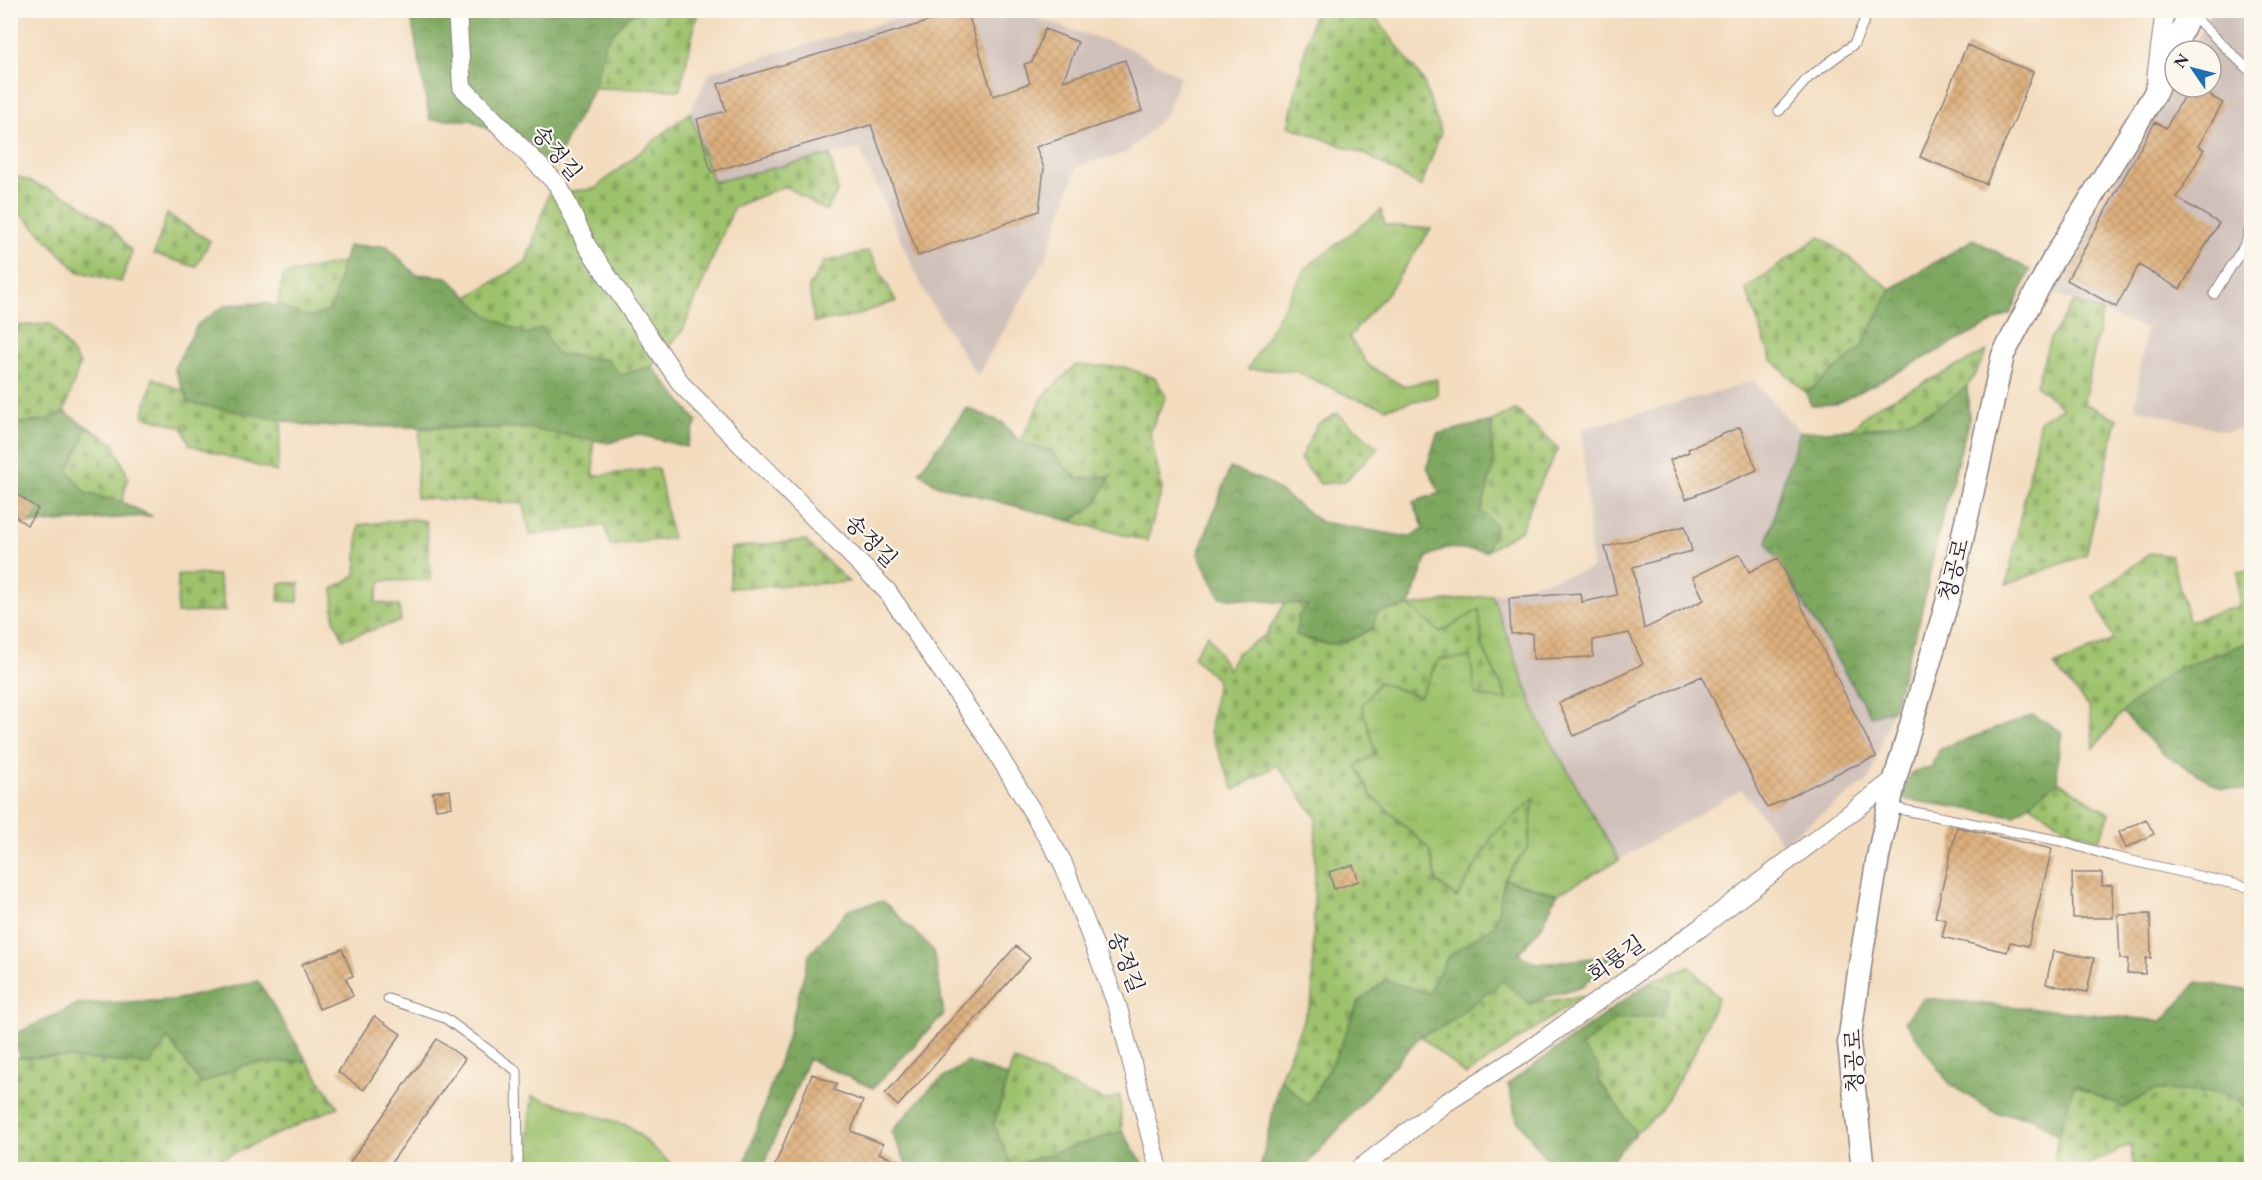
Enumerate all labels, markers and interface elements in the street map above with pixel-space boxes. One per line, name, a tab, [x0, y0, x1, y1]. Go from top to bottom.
north arrow	[2163, 39, 2223, 99]
text: N	[2169, 49, 2193, 72]
street label: 송정길	[525, 119, 589, 187]
street label: 송정길	[838, 508, 904, 574]
street label: 청공로	[1932, 536, 1976, 604]
street label: 송정길	[1101, 927, 1151, 997]
street label: 회룡길	[1582, 929, 1650, 989]
street label: 청공로	[1838, 1029, 1870, 1093]

